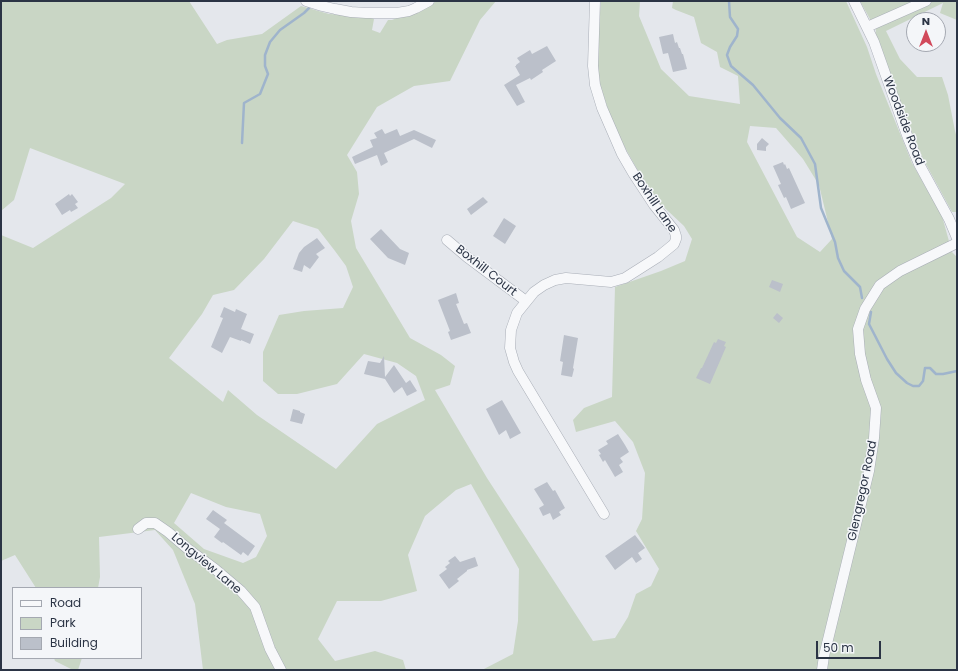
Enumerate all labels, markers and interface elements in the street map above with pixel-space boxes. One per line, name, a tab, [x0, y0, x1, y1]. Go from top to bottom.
north arrow	[906, 12, 946, 52]
text: N	[922, 13, 930, 29]
street label: Woodside Road	[879, 74, 927, 168]
street label: Boxhill Lane	[629, 170, 679, 236]
street label: Boxhill Court	[452, 243, 520, 299]
street label: Glengregor Road	[845, 440, 881, 542]
street label: Longview Lane	[168, 530, 244, 598]
legend	[12, 587, 142, 659]
text: Road	[50, 594, 81, 611]
text: Park	[50, 614, 76, 631]
scale bar	[818, 633, 883, 659]
text: Building	[50, 634, 98, 651]
text: 50 m	[823, 639, 854, 656]

